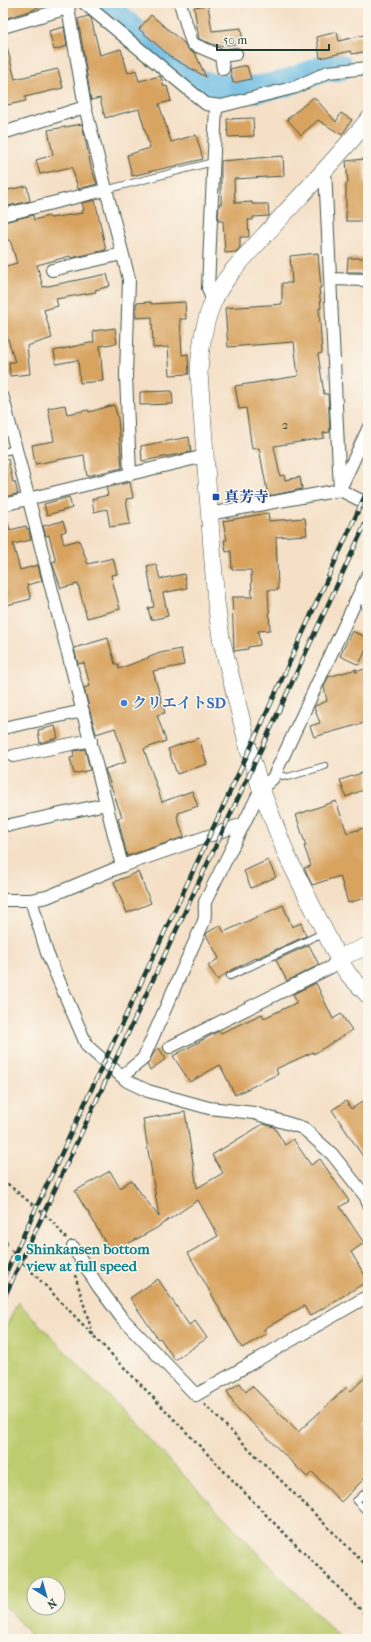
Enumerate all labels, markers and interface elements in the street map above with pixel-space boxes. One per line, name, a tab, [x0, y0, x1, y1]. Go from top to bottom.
scale bar	[217, 26, 329, 52]
text: 50 m	[223, 33, 247, 47]
house number: 2	[282, 417, 289, 432]
place label: 真芳寺	[224, 488, 269, 506]
marker: 真芳寺	[211, 492, 221, 502]
place label: クリエイトSD	[132, 694, 226, 712]
marker: クリエイトSD	[119, 698, 129, 708]
place label: Shinkansen bottom view at full speed	[25, 1240, 150, 1275]
marker: Shinkansen bottom view at full speed	[13, 1253, 23, 1263]
north arrow	[26, 1576, 66, 1616]
text: N	[44, 1596, 59, 1612]

